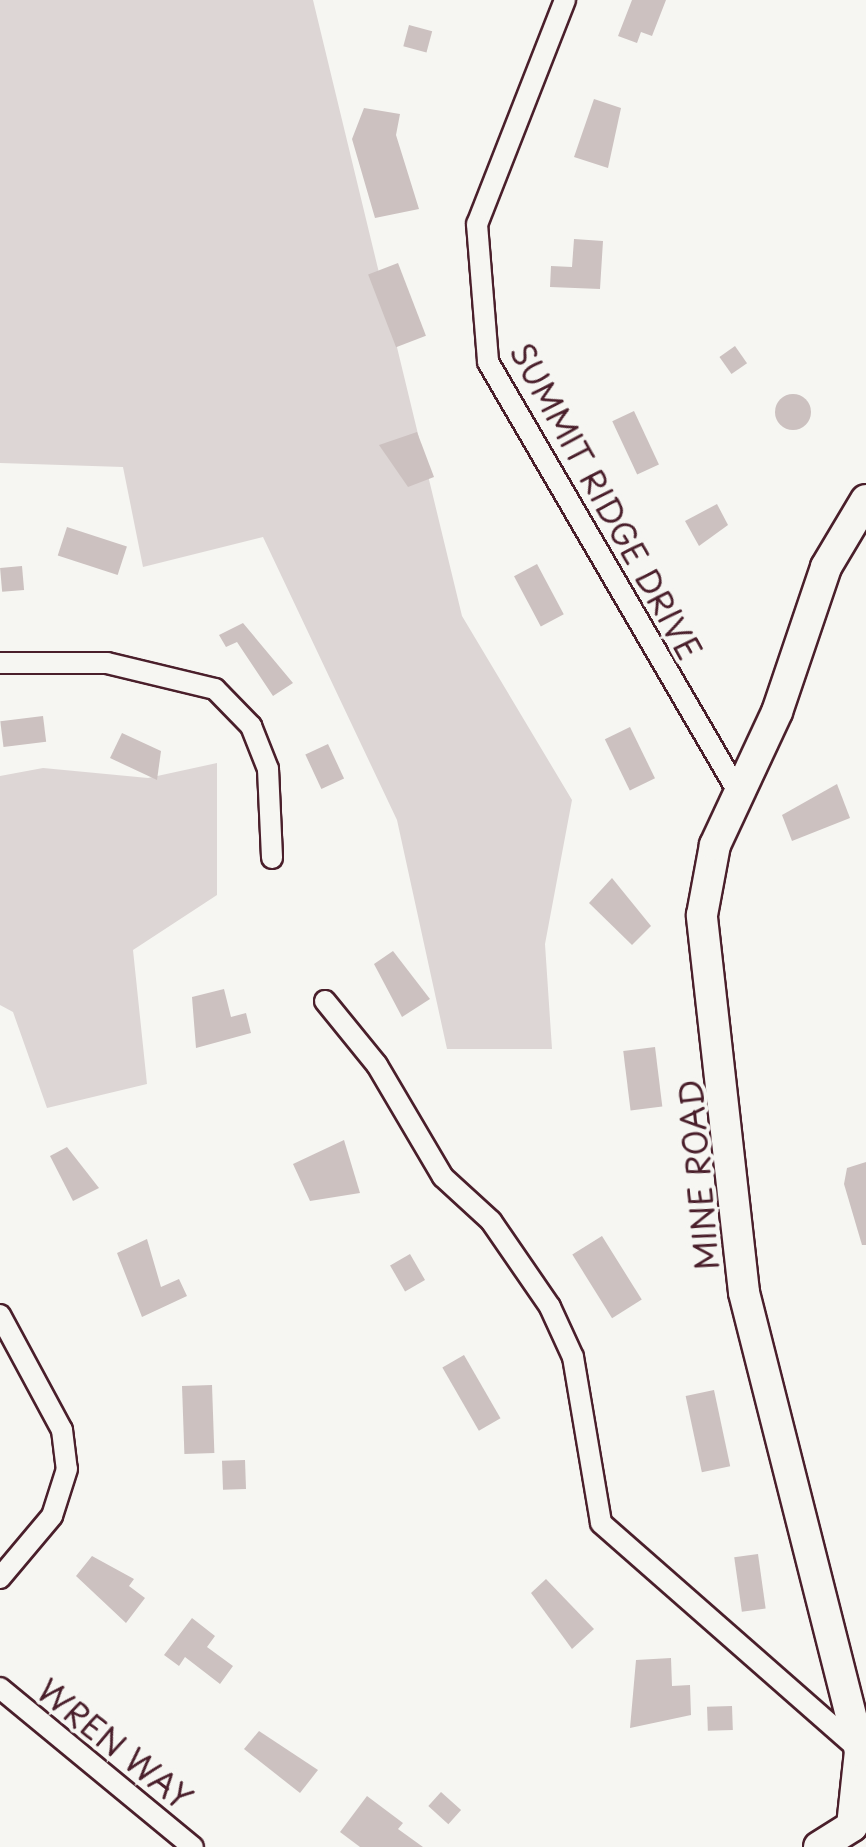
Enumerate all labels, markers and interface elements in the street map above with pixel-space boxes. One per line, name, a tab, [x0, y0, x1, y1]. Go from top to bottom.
street label: SUMMIT RIDGE DRIVE	[502, 334, 710, 668]
street label: MINE ROAD	[670, 1078, 726, 1272]
street label: WREN WAY	[30, 1670, 200, 1818]

